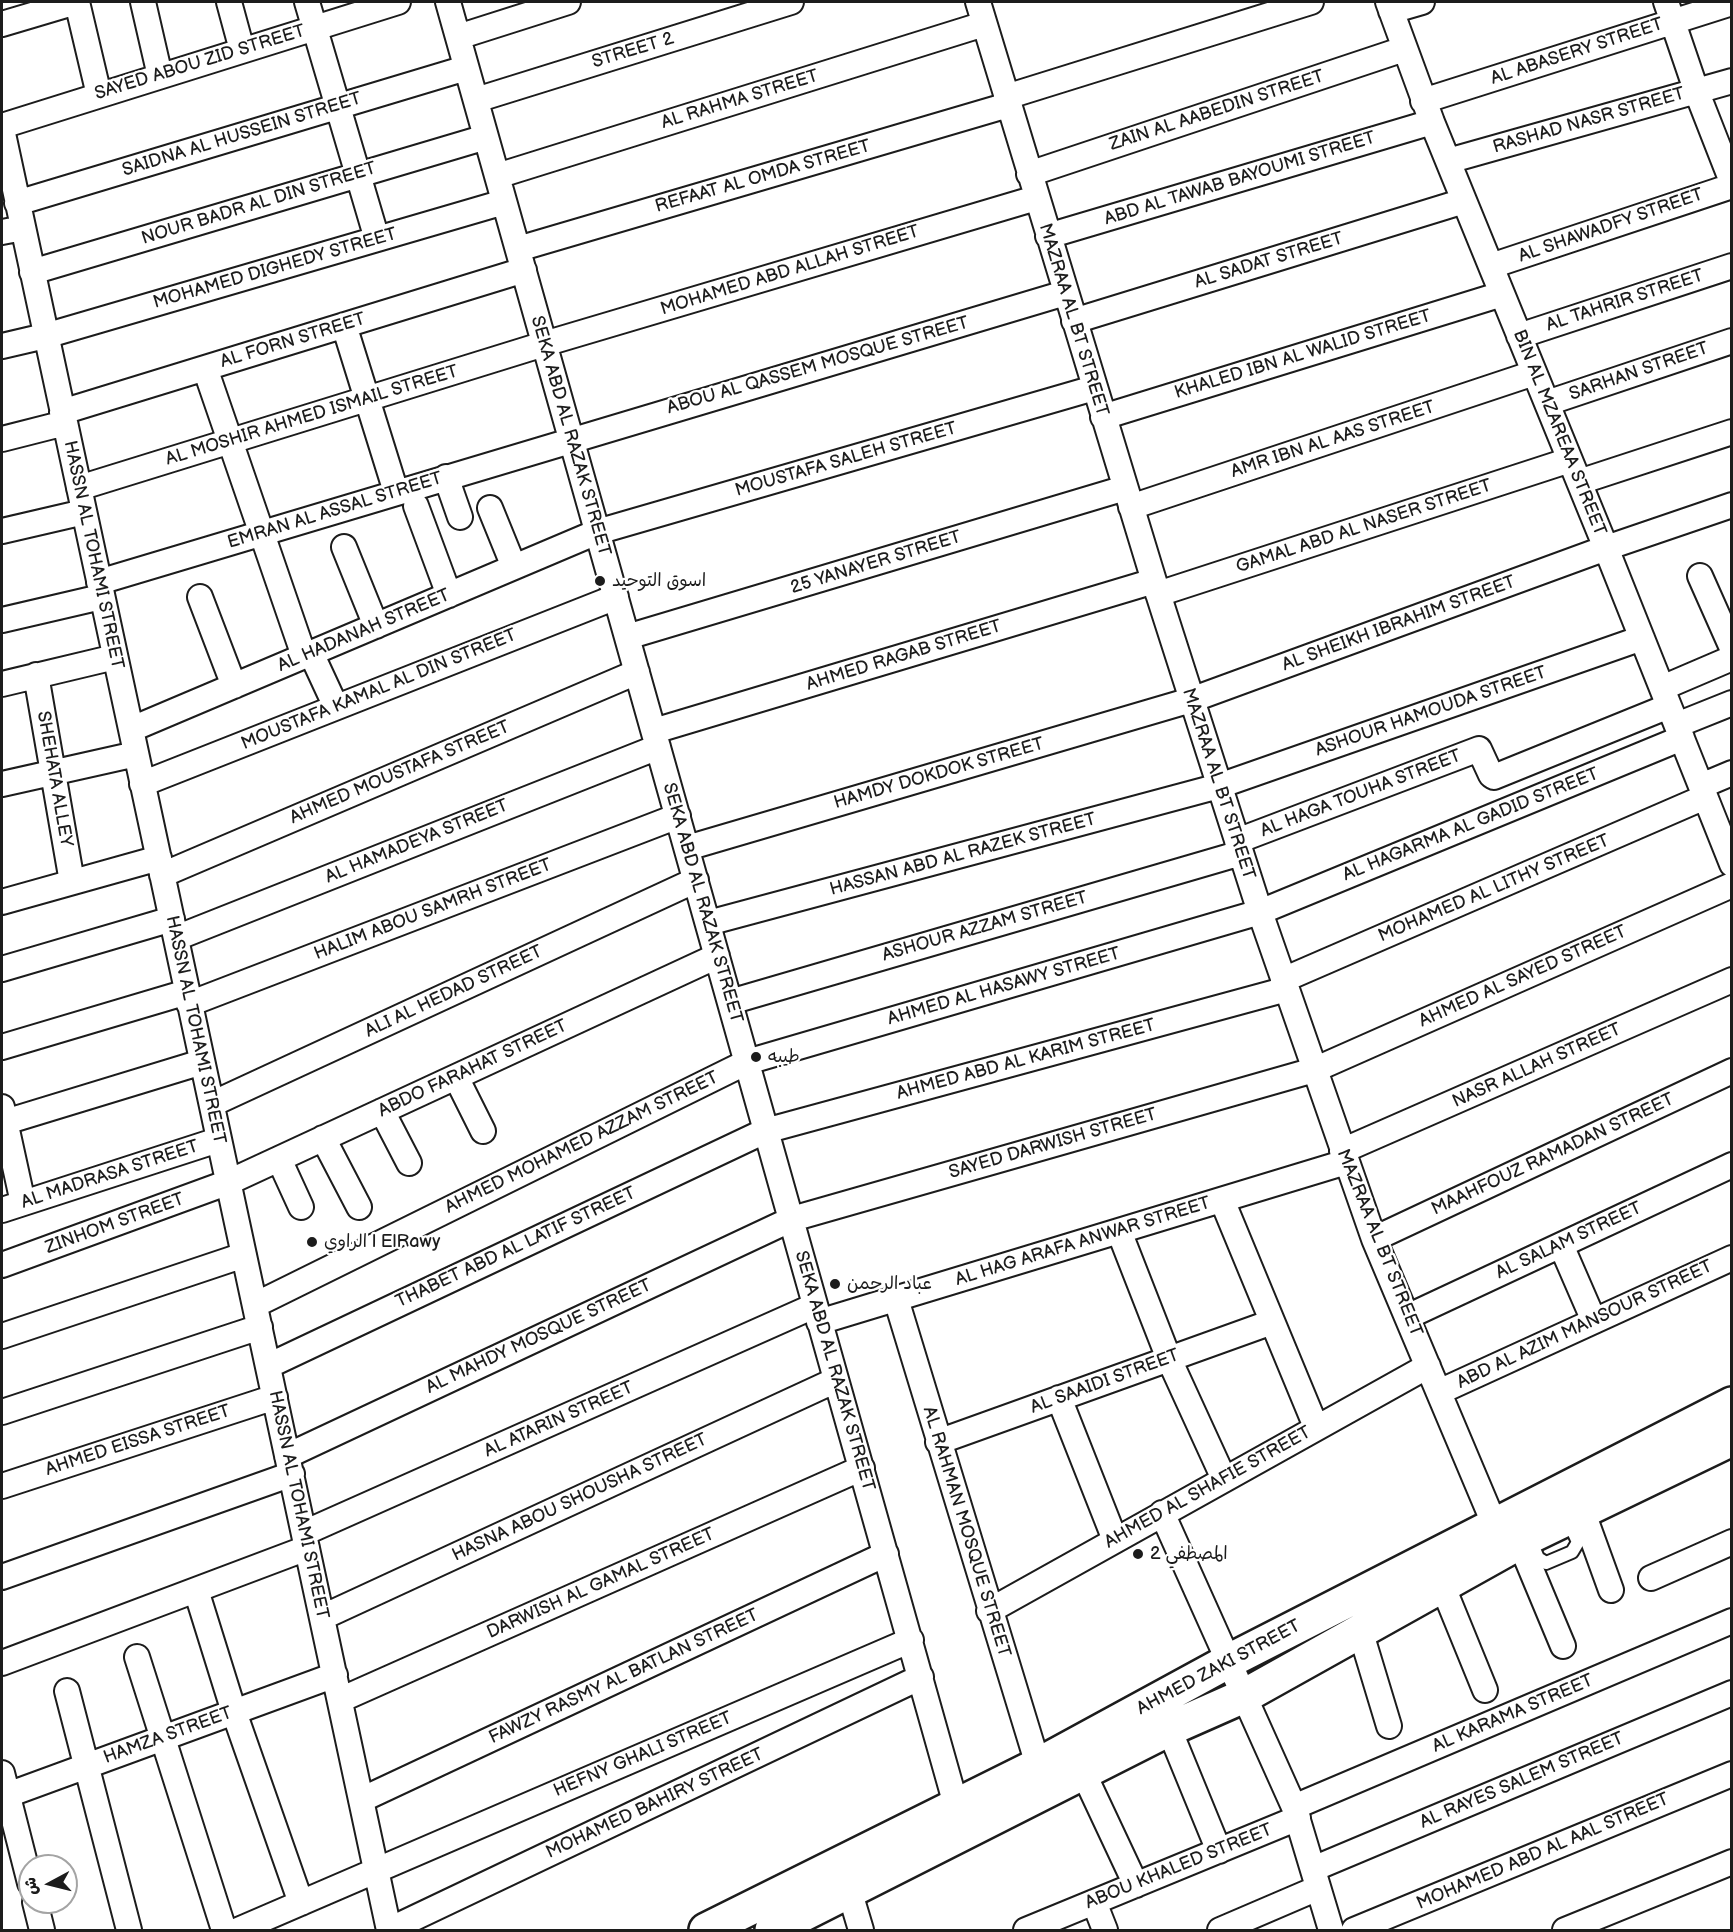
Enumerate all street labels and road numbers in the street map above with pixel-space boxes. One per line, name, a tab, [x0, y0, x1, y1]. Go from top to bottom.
street label: AL ABASERY STREET	[1488, 14, 1666, 90]
street label: SAYED ABOU ZID STREET	[92, 21, 308, 105]
street label: STREET 2	[590, 28, 676, 74]
street label: AL RAHMA STREET	[659, 66, 821, 134]
street label: ZAIN AL AABEDIN STREET	[1107, 66, 1327, 156]
street label: RASHAD NASR STREET	[1491, 83, 1687, 159]
street label: SAIDNA AL HUSSEIN STREET	[120, 88, 364, 182]
street label: ABD AL TAWAB BAYOUMI STREET	[1102, 127, 1378, 231]
street label: REFAAT AL OMDA STREET	[653, 136, 873, 218]
street label: NOUR BADR AL DIN STREET	[139, 158, 379, 250]
street label: AL SHAWADFY STREET	[1516, 184, 1706, 268]
street label: MOHAMED ABD ALLAH STREET	[658, 221, 922, 321]
street label: MAZRAA AL BT STREET	[1033, 221, 1113, 419]
street label: MOHAMED DIGHEDY STREET	[151, 224, 399, 314]
street label: AL SADAT STREET	[1192, 228, 1346, 294]
street label: AL TAHRIR STREET	[1544, 265, 1706, 337]
street label: KHALED IBN AL WALID STREET	[1172, 306, 1434, 404]
street label: AL FORN STREET	[218, 309, 368, 373]
street label: ABOU AL QASSEM MOSQUE STREET	[665, 312, 971, 420]
street label: SEKA ABD AL RAZAK STREET	[525, 313, 615, 559]
street label: BIN AL MZAREAA STREET	[1508, 327, 1610, 539]
street label: SARHAN STREET	[1566, 338, 1712, 406]
street label: AL MOSHIR AHMED ISMAIL STREET	[163, 361, 461, 471]
street label: AMR IBN AL AAS STREET	[1228, 397, 1438, 483]
street label: MOUSTAFA SALEH STREET	[733, 418, 959, 502]
street label: HASSN AL TOHAMI STREET	[58, 439, 128, 671]
street label: EMRAN AL ASSAL STREET	[225, 468, 445, 554]
street label: GAMAL ABD AL NASER STREET	[1234, 475, 1494, 579]
street label: 25 YANAYER STREET	[788, 527, 964, 599]
street label: AL SHEIKH IBRAHIM STREET	[1279, 572, 1519, 676]
street label: AL HADANAH STREET	[275, 585, 453, 677]
street label: AHMED RAGAB STREET	[804, 616, 1004, 696]
street label: MOUSTAFA KAMAL AL DIN STREET	[238, 625, 520, 755]
street label: ASHOUR HAMOUDA STREET	[1312, 662, 1550, 762]
street label: MAZRAA AL BT STREET	[1177, 685, 1259, 883]
street label: SHEHATA ALLEY	[31, 710, 77, 848]
street label: AHMED MOUSTAFA STREET	[287, 717, 513, 829]
street label: HAMDY DOKDOK STREET	[831, 734, 1047, 814]
street label: AL HAGA TOUHA STREET	[1258, 746, 1464, 842]
street label: AL HAGARMA AL GADID STREET	[1340, 764, 1602, 886]
street label: SEKA ABD AL RAZAK STREET	[657, 780, 747, 1026]
street label: AL HAMADEYA STREET	[322, 795, 512, 889]
street label: HASSAN ABD AL RAZEK STREET	[828, 809, 1098, 901]
street label: MOHAMED AL LITHY STREET	[1375, 830, 1613, 948]
street label: HALIM ABOU SAMRH STREET	[311, 855, 555, 965]
street label: ASHOUR AZZAM STREET	[880, 887, 1090, 967]
street label: HASSN AL TOHAMI STREET	[160, 914, 230, 1146]
street label: AHMED AL SAYED STREET	[1416, 921, 1630, 1033]
street label: ALI AL HEDAD STREET	[362, 941, 546, 1043]
street label: AHMED AL HASAWY STREET	[885, 943, 1123, 1031]
street label: AHMED ABD AL KARIM STREET	[894, 1015, 1158, 1105]
street label: ABDO FARAHAT STREET	[375, 1016, 571, 1122]
street label: NASR ALLAH STREET	[1449, 1019, 1625, 1113]
street label: AHMED MOHAMED AZZAM STREET	[442, 1067, 722, 1219]
street label: MAAHFOUZ RAMADAN STREET	[1428, 1089, 1678, 1221]
street label: SAYED DARWISH STREET	[947, 1104, 1159, 1184]
street label: AL MADRASA STREET	[19, 1136, 201, 1214]
street label: MAZRAA AL BT STREET	[1331, 1146, 1427, 1340]
street label: THABET ABD AL LATIF STREET	[392, 1183, 640, 1313]
street label: ZINHOM STREET	[43, 1189, 187, 1259]
street label: AL HAG ARAFA ANWAR STREET	[953, 1193, 1213, 1291]
street label: AL SALAM STREET	[1493, 1198, 1645, 1284]
street label: SEKA ABD AL RAZAK STREET	[789, 1248, 879, 1494]
street label: ABD AL AZIM MANSOUR STREET	[1454, 1256, 1716, 1394]
street label: AL MAHDY MOSQUE STREET	[423, 1275, 655, 1399]
street label: AL SAAIDI STREET	[1028, 1345, 1182, 1419]
street label: AL ATARIN STREET	[481, 1377, 637, 1463]
street label: HASSN AL TOHAMI STREET	[263, 1389, 333, 1621]
street label: AHMED EISSA STREET	[43, 1401, 233, 1481]
street label: AL RAHMAN MOSQUE STREET	[918, 1404, 1014, 1660]
street label: AHMED AL SHAFIE STREET	[1101, 1422, 1315, 1554]
street label: HASNA ABOU SHOUSHA STREET	[449, 1429, 711, 1567]
street label: DARWISH AL GAMAL STREET	[484, 1524, 718, 1644]
street label: FAWZY RASMY AL BATLAN STREET	[486, 1605, 762, 1749]
street label: AHMED ZAKI STREET	[1133, 1616, 1305, 1720]
street label: AL KARAMA STREET	[1429, 1670, 1597, 1758]
street label: HAMZA STREET	[101, 1703, 235, 1769]
street label: HEFNY GHALI STREET	[550, 1708, 736, 1802]
street label: AL RAYES SALEM STREET	[1417, 1728, 1627, 1834]
street label: MOHAMED BAHIRY STREET	[543, 1744, 767, 1864]
street label: MOHAMED ABD AL AAL STREET	[1413, 1789, 1673, 1915]
street label: ABOU KHALED STREET	[1082, 1820, 1276, 1914]

